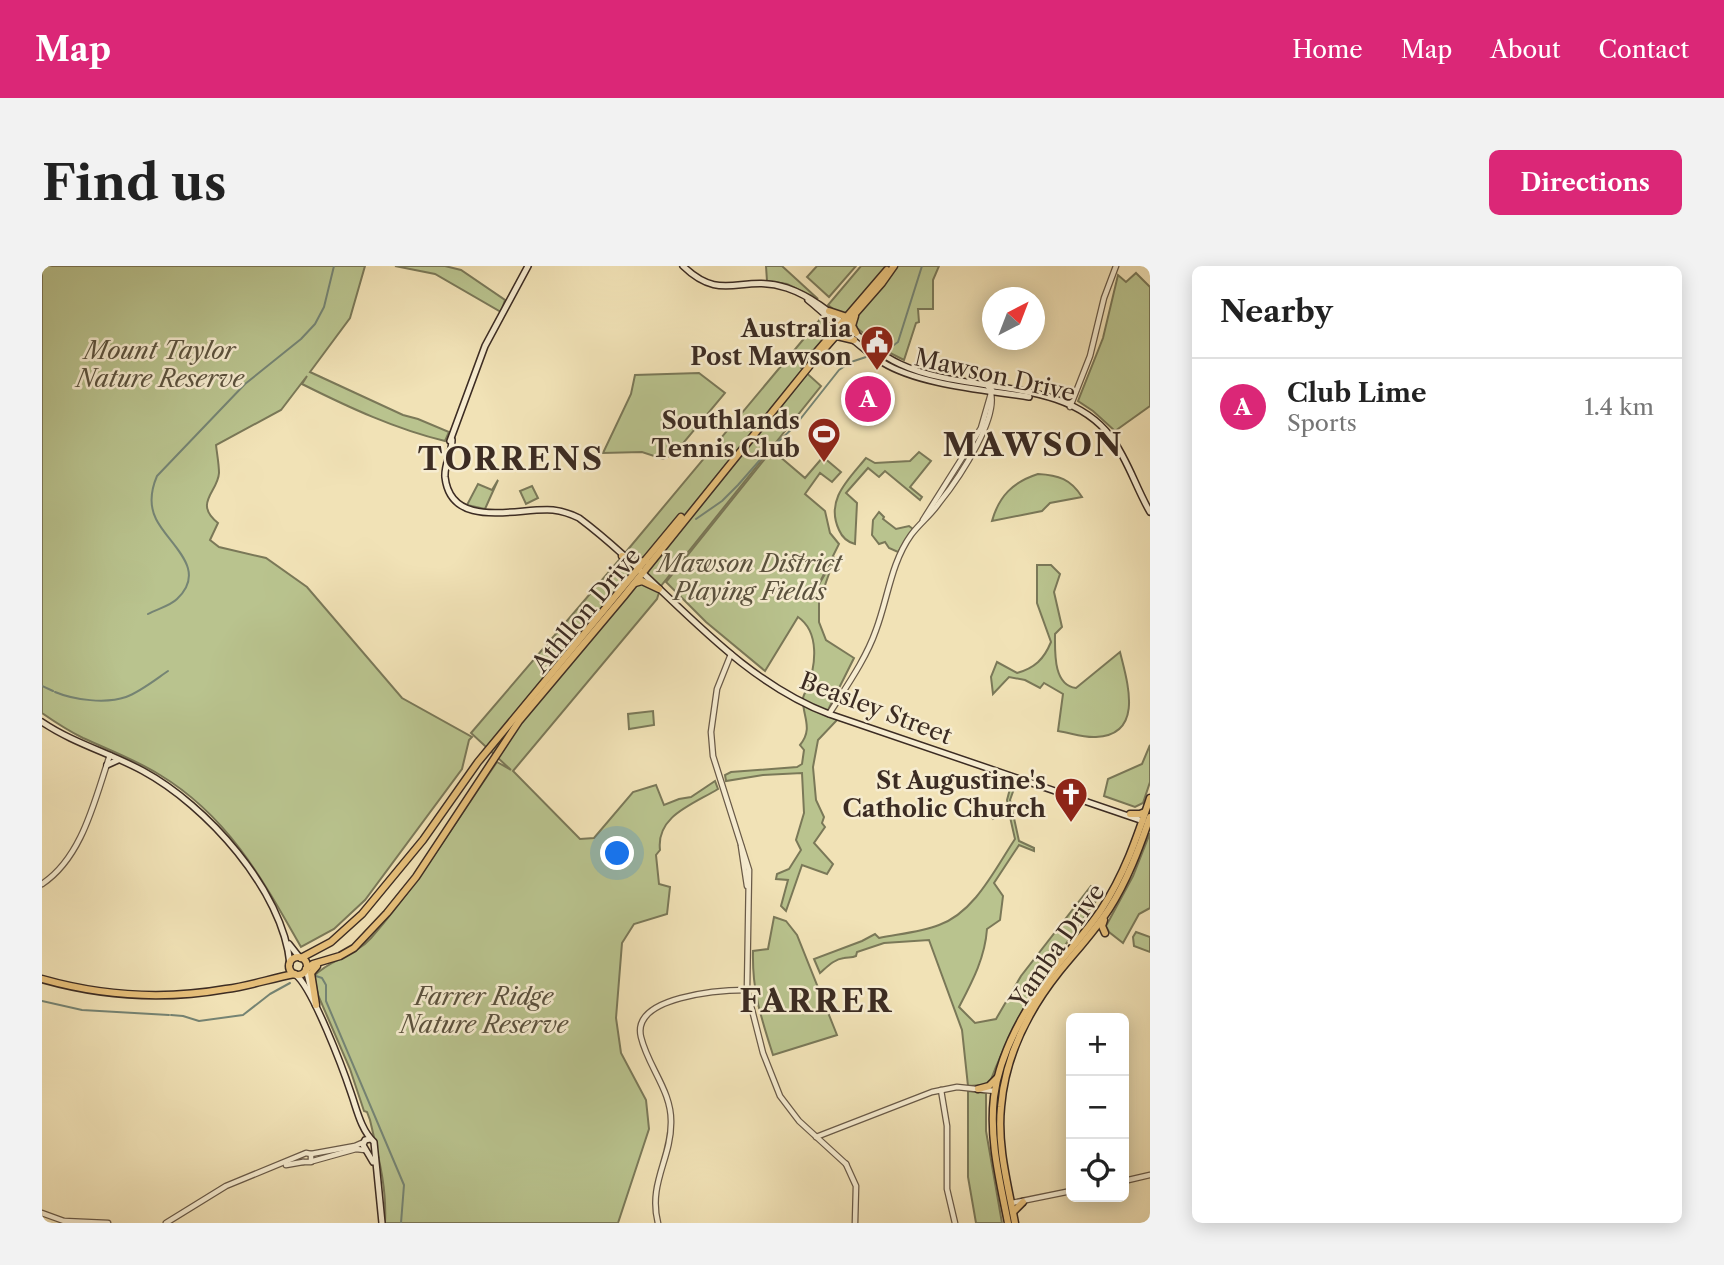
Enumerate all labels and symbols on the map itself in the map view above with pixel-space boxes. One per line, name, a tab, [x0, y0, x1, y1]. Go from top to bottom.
north arrow	[982, 287, 1045, 350]
place label: Australia Post Mawson	[690, 314, 853, 371]
public building icon: Australia Post Mawson	[858, 323, 896, 372]
park label: Mount Taylor Nature Reserve	[74, 336, 246, 393]
street label: Mawson Drive	[912, 342, 1078, 408]
pin: A	[845, 373, 891, 425]
place label: Southlands Tennis Club	[651, 406, 800, 463]
sports icon: Southlands Tennis Club	[805, 415, 843, 464]
district label: MAWSON	[942, 425, 1124, 464]
district label: TORRENS	[418, 439, 604, 478]
street label: Athllon Drive	[525, 542, 647, 679]
park label: Mawson District Playing Fields	[655, 549, 843, 606]
street label: Beasley Street	[796, 666, 957, 750]
place label: St Augustine's Catholic Church	[842, 766, 1047, 823]
church icon: St Augustine's Catholic Church	[1052, 775, 1090, 824]
your location	[600, 836, 634, 870]
street label: Yamba Drive	[1003, 878, 1111, 1015]
district label: FARRER	[739, 981, 893, 1020]
park label: Farrer Ridge Nature Reserve	[398, 982, 570, 1039]

